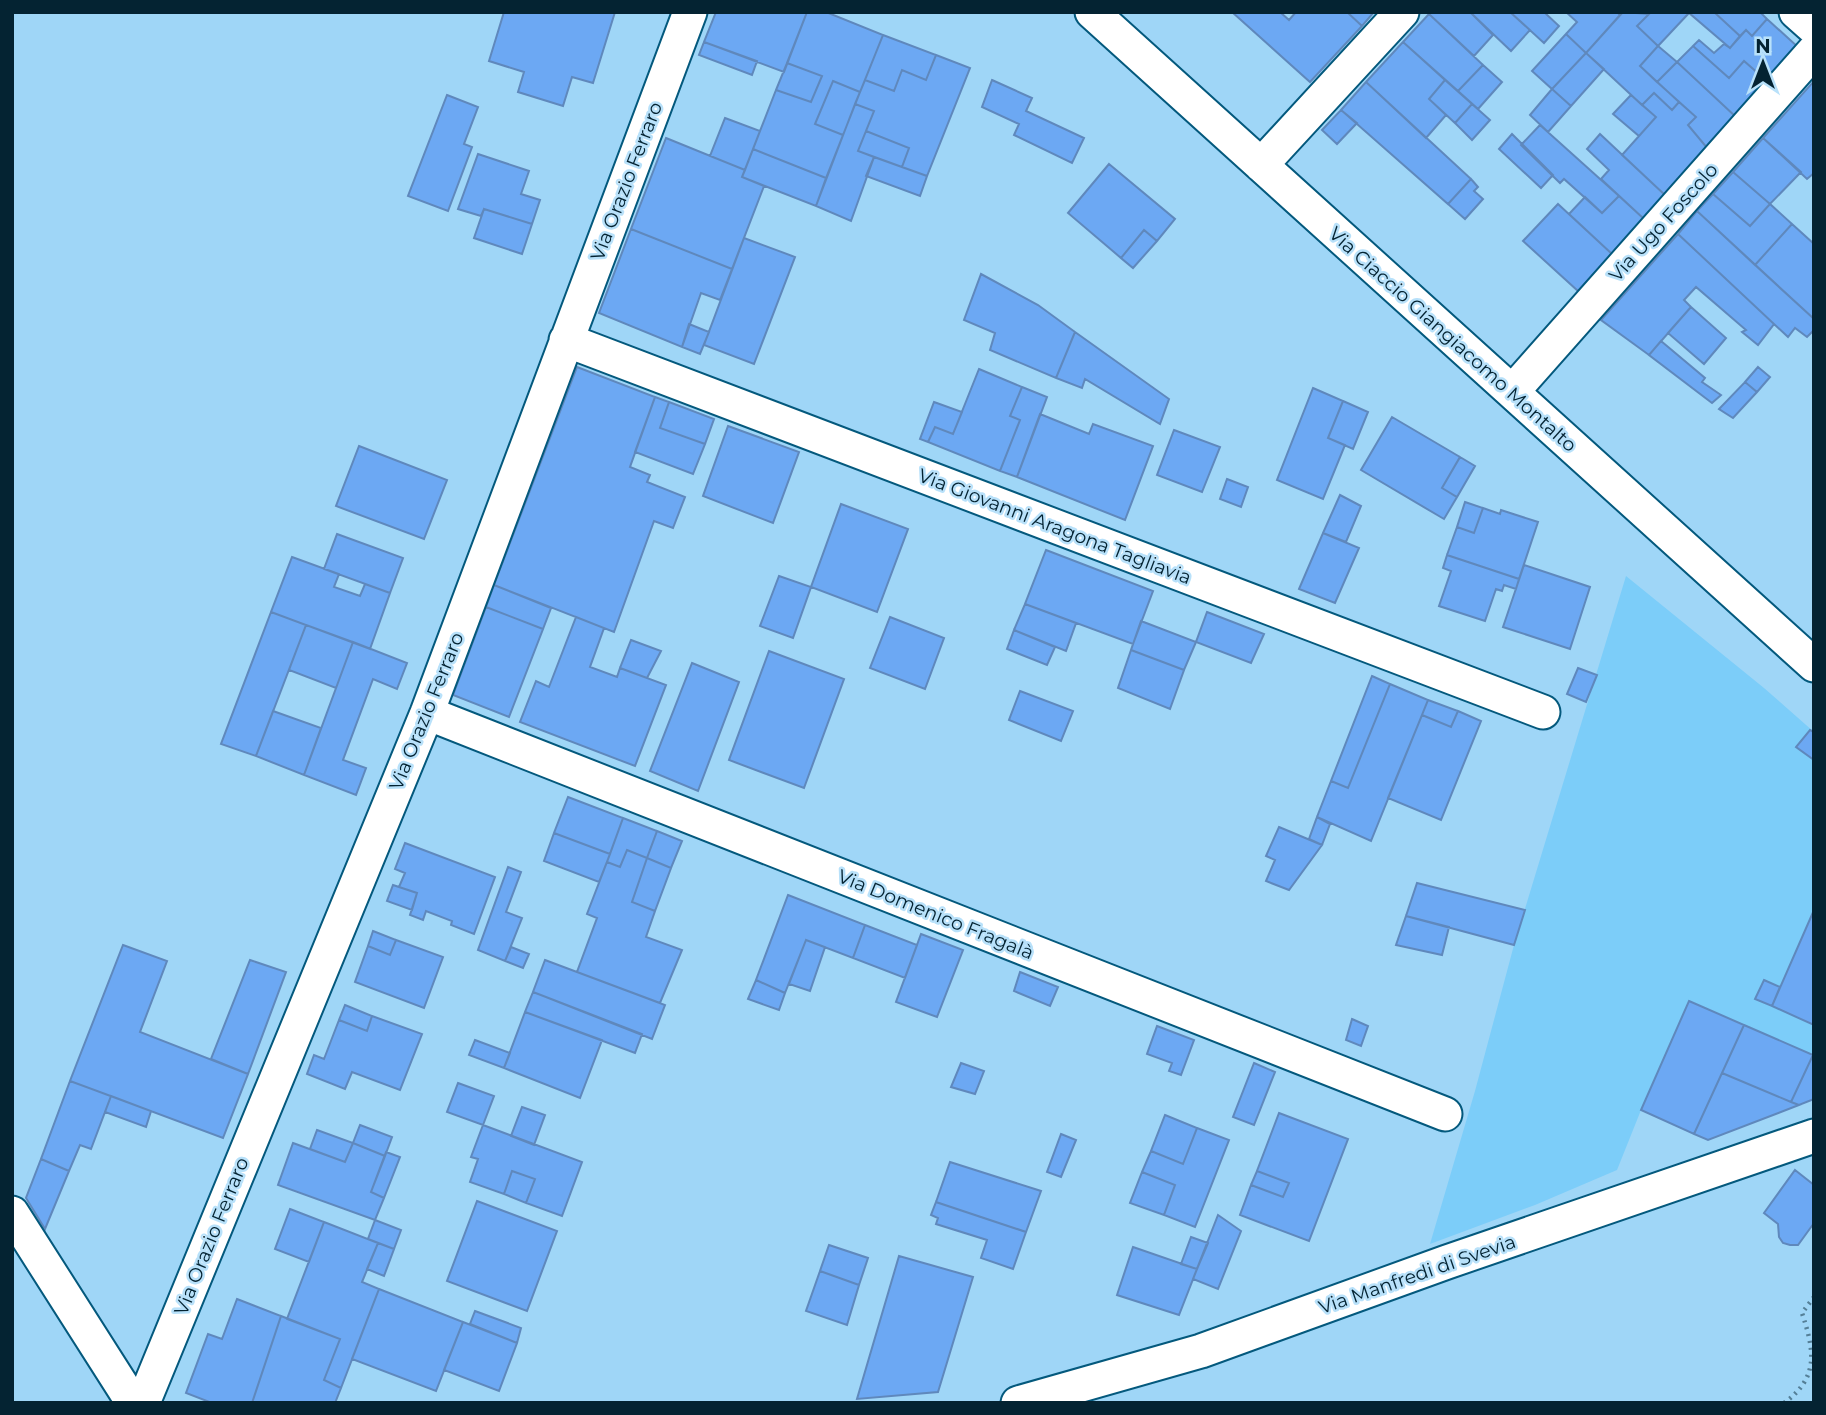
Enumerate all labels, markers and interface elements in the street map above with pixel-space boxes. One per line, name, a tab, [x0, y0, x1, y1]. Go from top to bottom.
north arrow	[1728, 28, 1798, 98]
text: N	[1755, 35, 1771, 58]
street label: Via Orazio Ferraro	[586, 99, 667, 264]
street label: Via Ugo Foscolo	[1604, 158, 1723, 286]
street label: Via Ciaccio Giangiacomo Montalto	[1324, 222, 1581, 457]
street label: Via Giovanni Aragona Tagliavia	[915, 464, 1195, 589]
street label: Via Orazio Ferraro	[384, 629, 469, 793]
street label: Via Domenico Fragalà	[834, 865, 1037, 964]
street label: Via Orazio Ferraro	[169, 1154, 254, 1318]
street label: Via Manfredi di Svevia	[1316, 1230, 1519, 1319]

